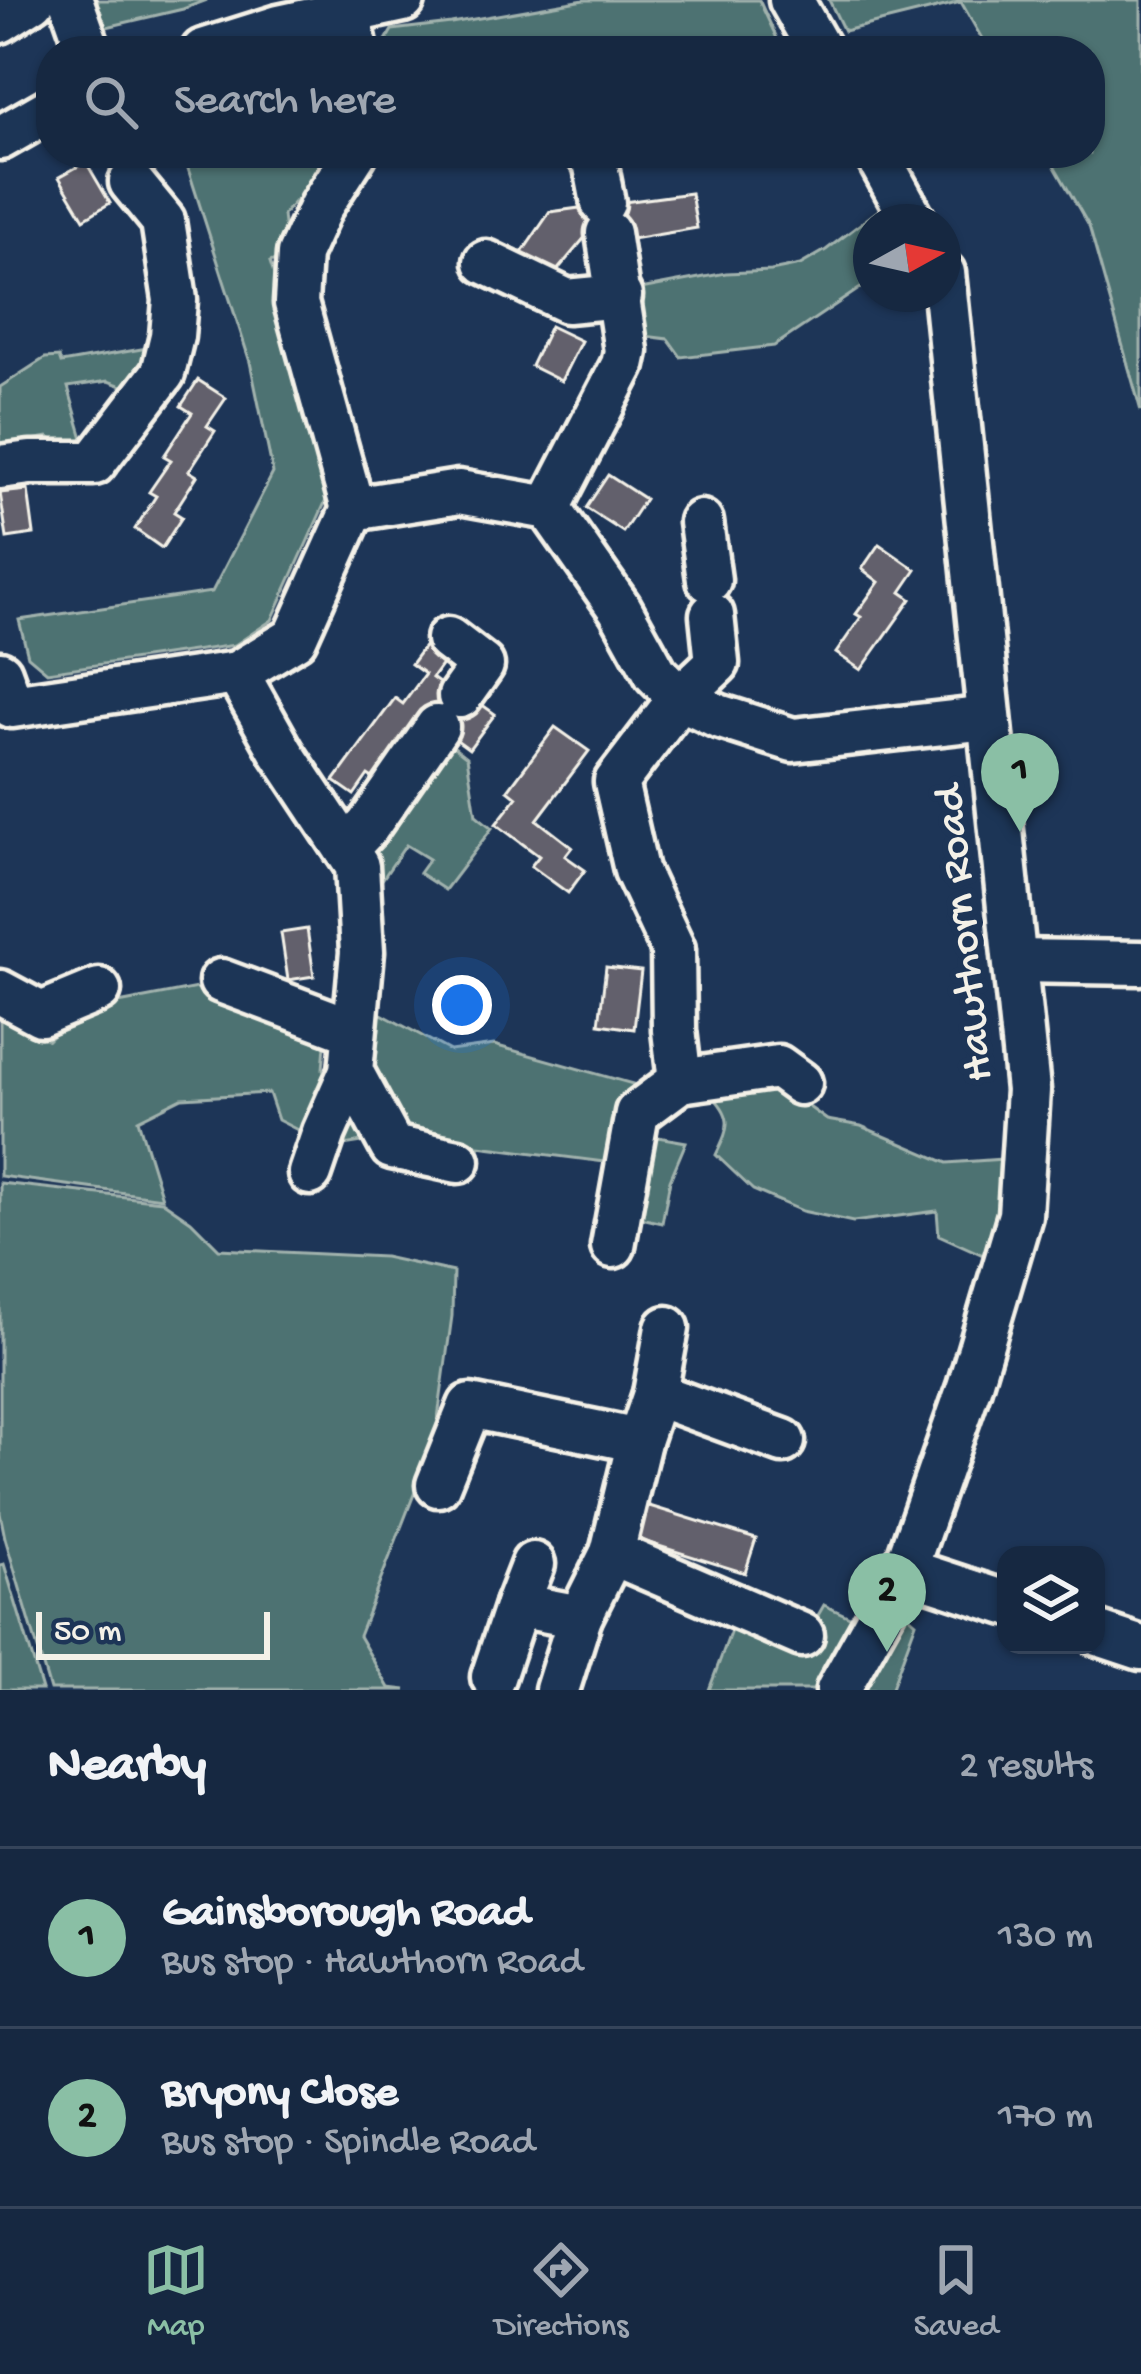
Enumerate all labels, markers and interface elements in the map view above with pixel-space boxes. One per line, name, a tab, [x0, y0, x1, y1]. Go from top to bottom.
search box	[36, 36, 1105, 168]
icon: search	[78, 69, 144, 135]
text: Search here	[174, 76, 396, 129]
north arrow	[853, 204, 961, 312]
pin: 1	[981, 733, 1059, 832]
street label: Hawthorn Road	[924, 779, 1008, 1084]
your location	[432, 975, 492, 1035]
map controls	[997, 1546, 1105, 1654]
button: layers	[997, 1546, 1105, 1654]
pin: 2	[848, 1553, 926, 1652]
scale bar	[36, 1606, 270, 1659]
text: 50 m	[54, 1614, 121, 1652]
text: Nearby	[48, 1738, 206, 1798]
text: 2 results	[959, 1745, 1093, 1791]
text: Gainsborough Road	[162, 1888, 529, 1941]
text: 1	[79, 1915, 95, 1961]
text: 130 m	[998, 1915, 1093, 1961]
text: Bus stop · Hawthorn Road	[162, 1941, 582, 1987]
text: Bryony Close	[162, 2068, 398, 2121]
text: 2	[77, 2095, 97, 2141]
text: 170 m	[998, 2095, 1093, 2141]
text: Bus stop · Spindle Road	[162, 2121, 535, 2167]
tab: Map	[143, 2237, 209, 2347]
tab: Directions	[494, 2237, 628, 2347]
tab: Saved	[914, 2237, 998, 2347]

